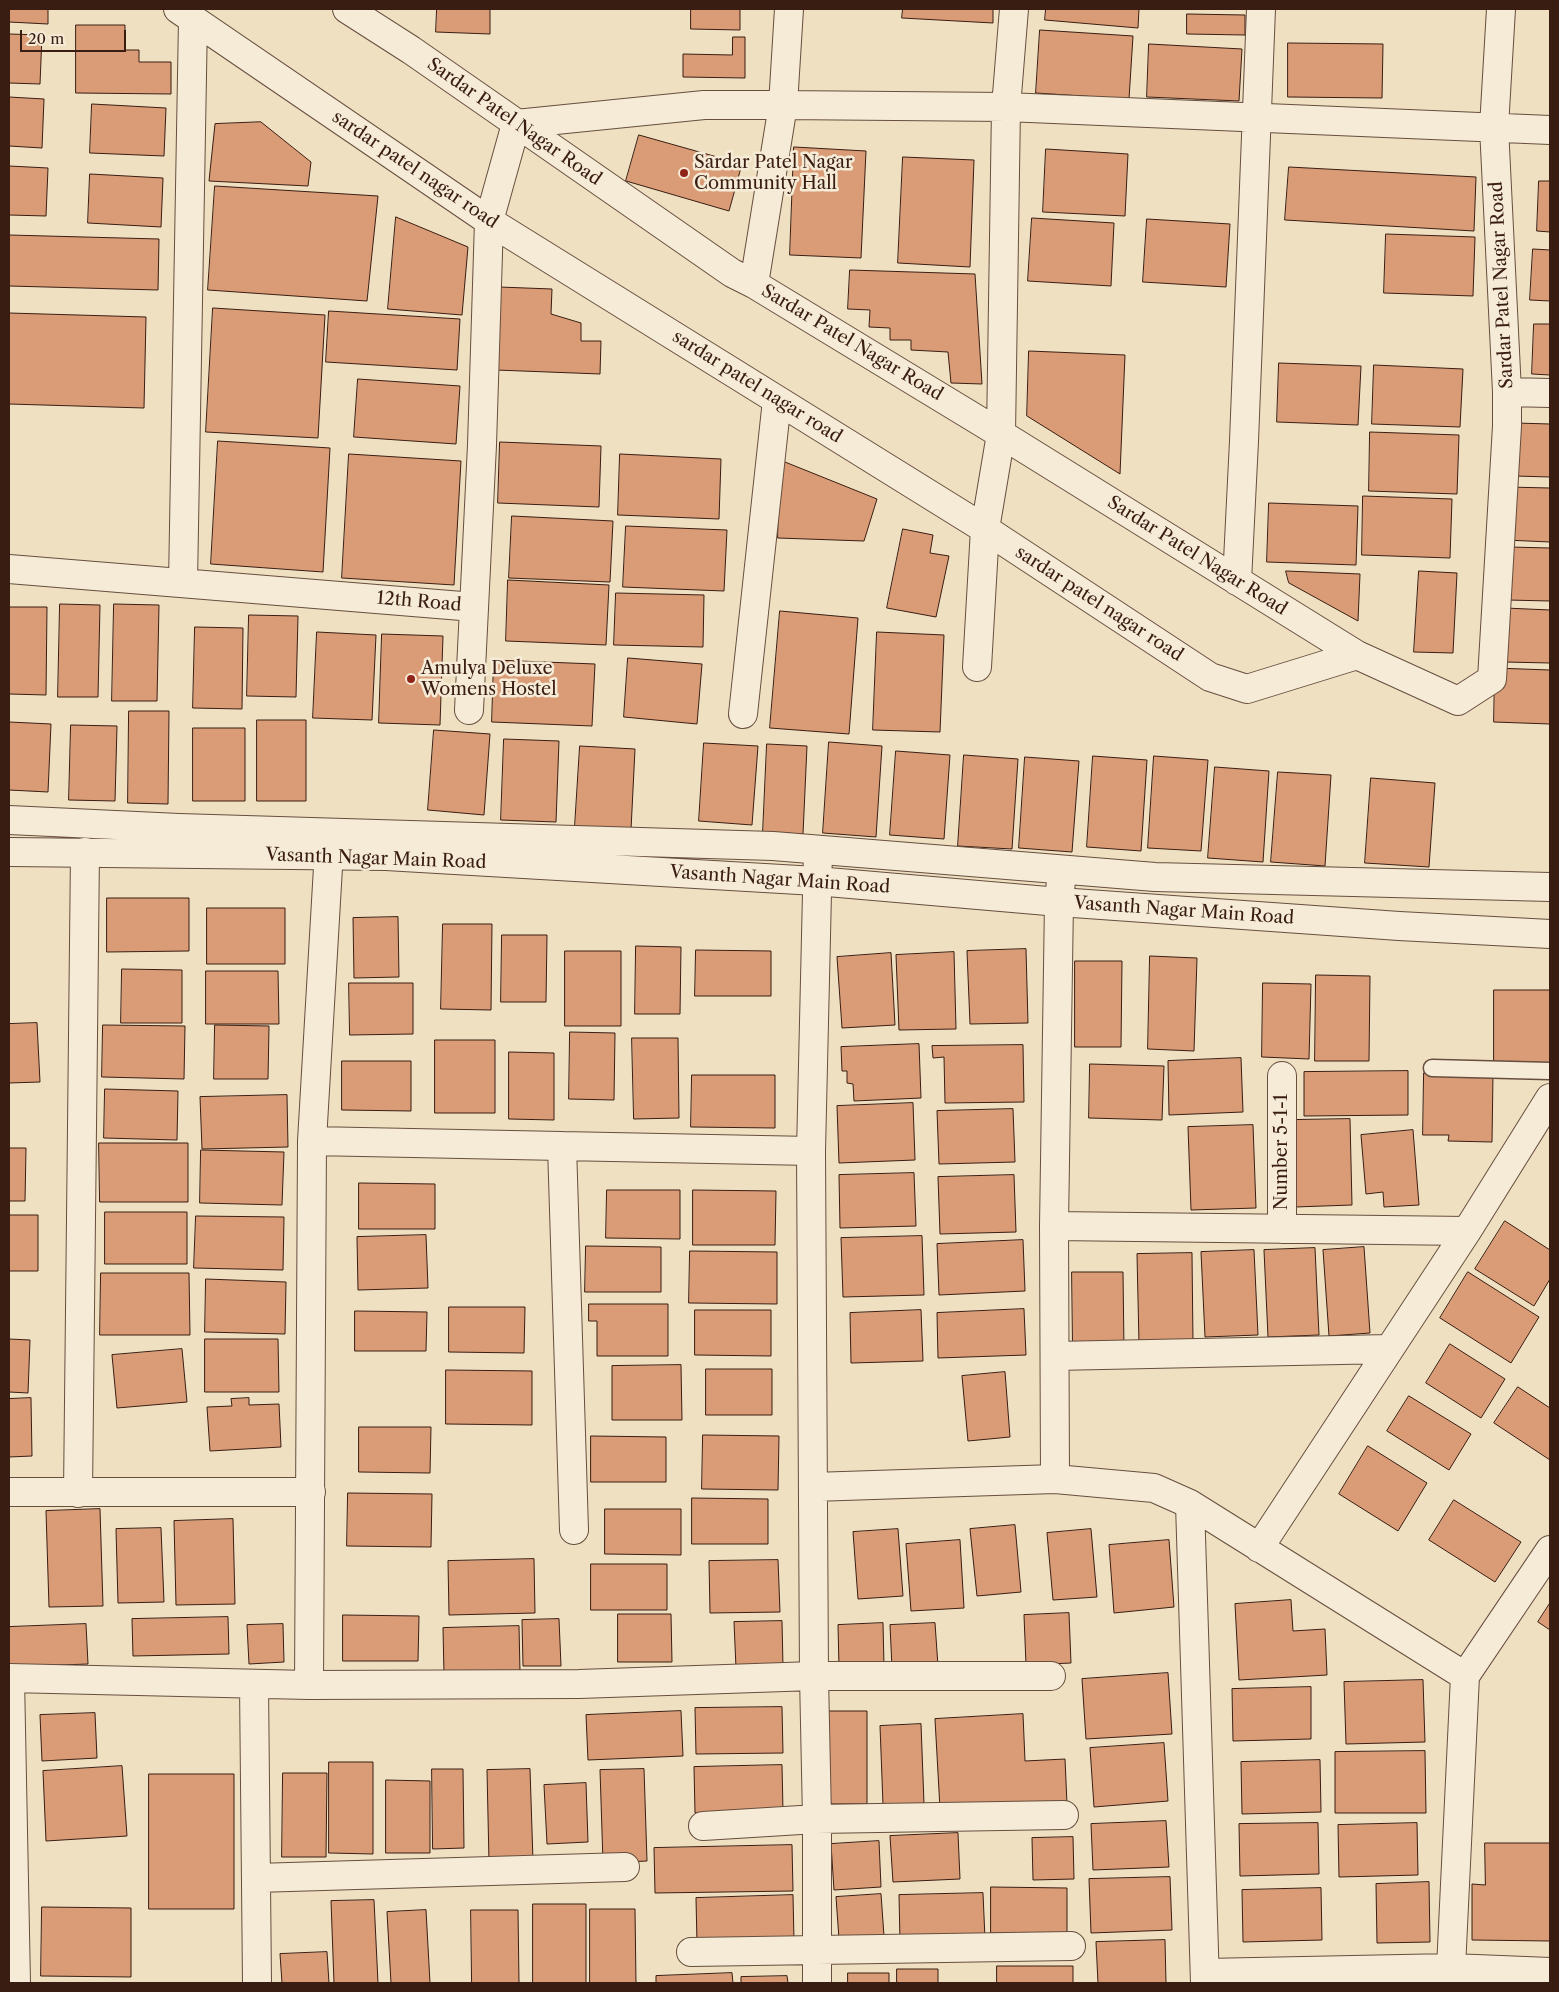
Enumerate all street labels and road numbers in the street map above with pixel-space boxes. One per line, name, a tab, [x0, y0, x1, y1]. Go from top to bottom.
street label: Sardar Patel Nagar Road	[423, 54, 605, 190]
street label: sardar patel nagar road	[328, 106, 502, 234]
street label: Sardar Patel Nagar Road	[1486, 181, 1518, 389]
street label: Sardar Patel Nagar Road	[757, 280, 947, 406]
street label: sardar patel nagar road	[668, 326, 846, 448]
street label: Sardar Patel Nagar Road	[1103, 492, 1291, 620]
street label: sardar patel nagar road	[1011, 542, 1187, 666]
street label: 12th Road	[376, 588, 462, 616]
street label: Vasanth Nagar Main Road	[265, 844, 487, 874]
street label: Vasanth Nagar Main Road	[669, 862, 891, 898]
street label: Vasanth Nagar Main Road	[1073, 893, 1295, 929]
street label: Number 5-1-1	[1271, 1094, 1293, 1210]

